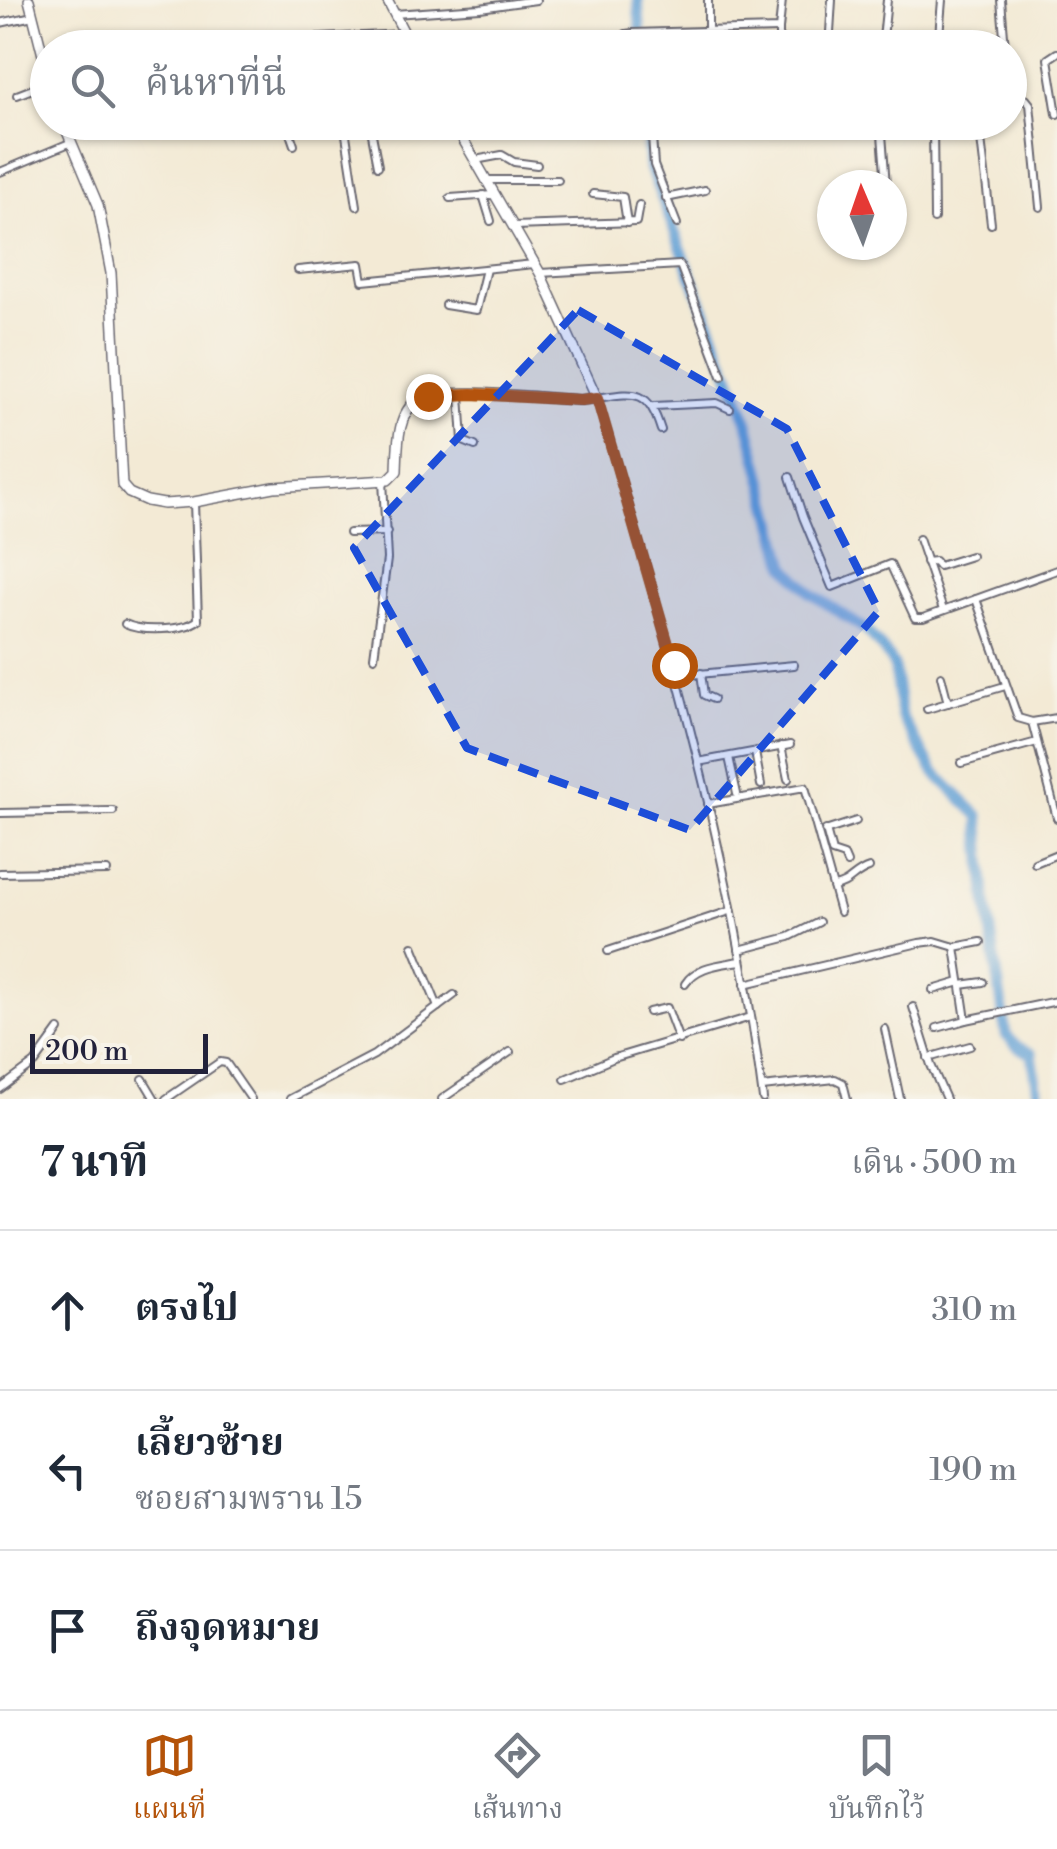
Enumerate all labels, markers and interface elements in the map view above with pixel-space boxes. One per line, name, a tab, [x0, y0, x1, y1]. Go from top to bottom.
search box	[30, 30, 1027, 140]
icon: search	[65, 58, 120, 113]
text: ค้นหาที่นี่	[145, 60, 286, 107]
north arrow	[817, 170, 907, 260]
route end	[406, 374, 452, 420]
route start	[652, 643, 698, 689]
scale bar	[30, 1029, 208, 1074]
text: 200 m	[45, 1034, 128, 1069]
text: 7 นาที	[40, 1137, 148, 1190]
text: เดิน · 500 m	[851, 1143, 1017, 1183]
icon: ahead	[40, 1283, 95, 1338]
text: ตรงไป	[135, 1285, 239, 1332]
text: 310 m	[931, 1290, 1017, 1330]
text: เลี้ยวซ้าย	[135, 1420, 284, 1467]
icon: left	[40, 1443, 95, 1498]
text: 190 m	[929, 1450, 1017, 1490]
text: ซอยสามพราน 15	[135, 1479, 362, 1519]
icon: arrive	[40, 1603, 95, 1658]
text: ถึงจุดหมาย	[135, 1605, 320, 1652]
tab: แผนที่	[133, 1728, 206, 1833]
tab: เส้นทาง	[472, 1728, 563, 1833]
tab: บันทึกไว้	[829, 1728, 924, 1833]

